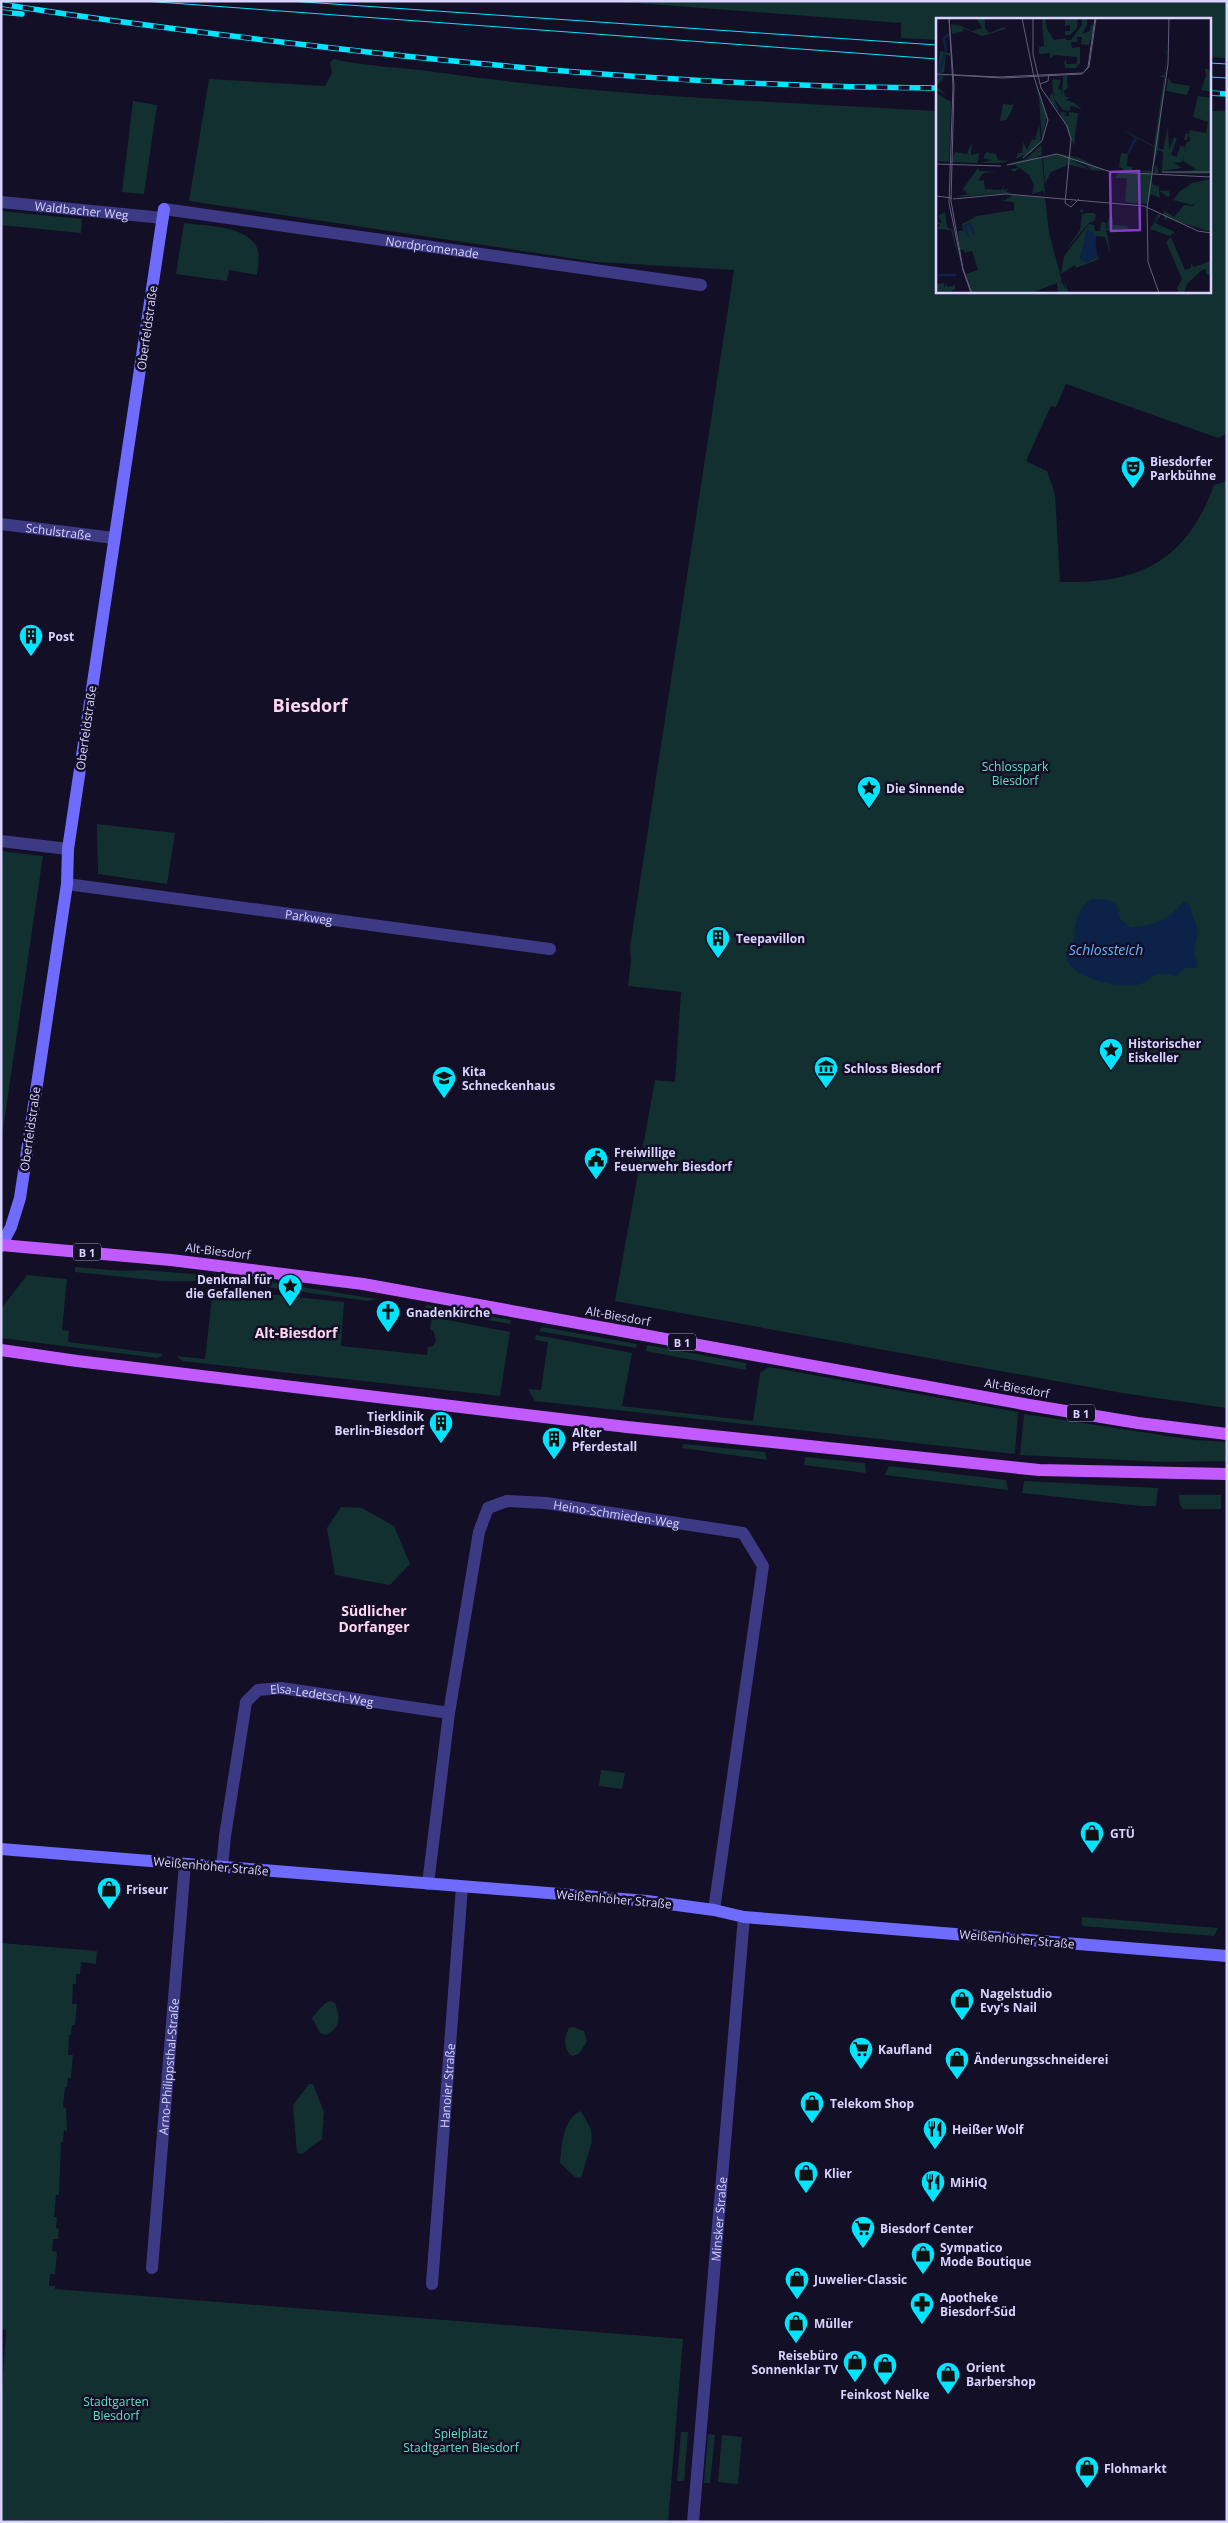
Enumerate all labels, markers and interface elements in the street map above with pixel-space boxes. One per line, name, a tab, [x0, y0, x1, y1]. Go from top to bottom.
inset map	[936, 18, 1210, 292]
street label: Waldbacher Weg	[34, 197, 130, 223]
street label: Nordpromenade	[385, 232, 480, 262]
street label: Oberfeldstraße	[133, 284, 161, 371]
place label: Biesdorfer Parkbühne	[1150, 453, 1216, 484]
theatre icon: Biesdorfer Parkbühne	[1120, 455, 1146, 489]
street label: Schulstraße	[25, 519, 93, 544]
building icon: Post	[18, 623, 44, 657]
place label: Post	[48, 628, 74, 645]
street label: Oberfeldstraße	[72, 684, 100, 771]
district label: Biesdorf	[273, 693, 348, 717]
park label: Schlosspark Biesdorf	[982, 758, 1049, 789]
place icon: Die Sinnende	[856, 775, 882, 809]
place label: Die Sinnende	[886, 780, 964, 797]
street label: Parkweg	[284, 905, 334, 928]
building icon: Teepavillon	[705, 925, 731, 959]
place label: Teepavillon	[736, 930, 805, 947]
water label: Schlossteich	[1069, 940, 1143, 959]
place label: Historischer Eiskeller	[1128, 1035, 1202, 1066]
place icon: Historischer Eiskeller	[1098, 1037, 1124, 1071]
museum icon: Schloss Biesdorf	[813, 1055, 839, 1089]
place label: Schloss Biesdorf	[844, 1060, 942, 1077]
place label: Kita Schneckenhaus	[462, 1063, 555, 1094]
school or university icon: Kita Schneckenhaus	[431, 1065, 457, 1099]
street label: Oberfeldstraße	[16, 1085, 44, 1172]
place label: Freiwillige Feuerwehr Biesdorf	[614, 1144, 733, 1175]
public building icon: Freiwillige Feuerwehr Biesdorf	[583, 1146, 609, 1180]
street label: Alt-Biesdorf	[184, 1239, 252, 1264]
road number: B 1	[73, 1244, 101, 1260]
place label: Denkmal für die Gefallenen	[186, 1271, 273, 1302]
place icon: Denkmal für die Gefallenen	[277, 1273, 303, 1307]
church icon: Gnadenkirche	[375, 1299, 401, 1333]
street label: Alt-Biesdorf	[584, 1302, 653, 1330]
place label: Gnadenkirche	[406, 1304, 490, 1321]
district label: Alt-Biesdorf	[255, 1323, 339, 1342]
road number: B 1	[668, 1334, 696, 1350]
street label: Alt-Biesdorf	[983, 1374, 1052, 1402]
road number: B 1	[1067, 1405, 1095, 1422]
place label: Tierklinik Berlin-Biesdorf	[334, 1408, 425, 1439]
building icon: Tierklinik Berlin-Biesdorf	[428, 1410, 454, 1444]
place label: Alter Pferdestall	[572, 1424, 637, 1455]
building icon: Alter Pferdestall	[541, 1426, 567, 1460]
street label: Heino-Schmieden-Weg	[552, 1496, 681, 1532]
district label: Südlicher Dorfanger	[338, 1601, 410, 1636]
street label: Elsa-Ledetsch-Weg	[269, 1679, 375, 1710]
shop icon: GTÜ	[1079, 1820, 1105, 1854]
place label: GTÜ	[1110, 1825, 1135, 1842]
street label: Weißenhöher Straße	[153, 1852, 270, 1880]
shop icon: Friseur	[96, 1876, 122, 1910]
place label: Friseur	[126, 1881, 169, 1898]
street label: Weißenhöher Straße	[556, 1885, 673, 1913]
street label: Weißenhöher Straße	[959, 1925, 1076, 1953]
place label: Nagelstudio Evy's Nail	[980, 1985, 1052, 2016]
shop icon: Nagelstudio Evy's Nail	[949, 1987, 975, 2021]
street label: Arno-Philippsthal-Straße	[154, 1997, 183, 2136]
supermarket icon: Kaufland	[848, 2036, 874, 2070]
place label: Kaufland	[878, 2041, 932, 2058]
street label: Hanoier Straße	[435, 2042, 459, 2128]
shop icon: Änderungsschneiderei	[944, 2046, 970, 2080]
place label: Änderungsschneiderei	[974, 2051, 1108, 2068]
shop icon: Telekom Shop	[799, 2090, 825, 2124]
place label: Telekom Shop	[830, 2095, 914, 2112]
restaurant icon: Heißer Wolf	[922, 2116, 948, 2150]
place label: Heißer Wolf	[952, 2121, 1025, 2138]
shop icon: Klier	[793, 2160, 819, 2194]
place label: Klier	[824, 2165, 852, 2182]
restaurant icon: MiHiQ	[920, 2169, 946, 2203]
place label: MiHiQ	[950, 2174, 987, 2191]
street label: Minsker Straße	[707, 2176, 731, 2262]
supermarket icon: Biesdorf Center	[850, 2215, 876, 2249]
place label: Biesdorf Center	[880, 2220, 974, 2237]
place label: Sympatico Mode Boutique	[940, 2239, 1031, 2270]
shop icon: Sympatico Mode Boutique	[910, 2241, 936, 2275]
shop icon: Juwelier-Classic	[784, 2266, 810, 2300]
place label: Juwelier-Classic	[813, 2271, 907, 2288]
place label: Apotheke Biesdorf-Süd	[940, 2289, 1016, 2320]
pharmacy icon: Apotheke Biesdorf-Süd	[909, 2291, 935, 2325]
shop icon: Müller	[783, 2310, 809, 2344]
place label: Müller	[814, 2315, 854, 2332]
place label: Reisebüro Sonnenklar TV	[752, 2347, 838, 2378]
shop icon: Reisebüro Sonnenklar TV	[842, 2349, 868, 2383]
shop icon: Feinkost Nelke	[872, 2352, 898, 2386]
place label: Orient Barbershop	[966, 2359, 1036, 2390]
shop icon: Orient Barbershop	[935, 2361, 961, 2395]
place label: Feinkost Nelke	[840, 2386, 930, 2403]
park label: Stadtgarten Biesdorf	[83, 2393, 149, 2424]
park label: Spielplatz Stadtgarten Biesdorf	[403, 2425, 520, 2456]
shop icon: Flohmarkt	[1074, 2455, 1100, 2489]
place label: Flohmarkt	[1104, 2460, 1167, 2477]

